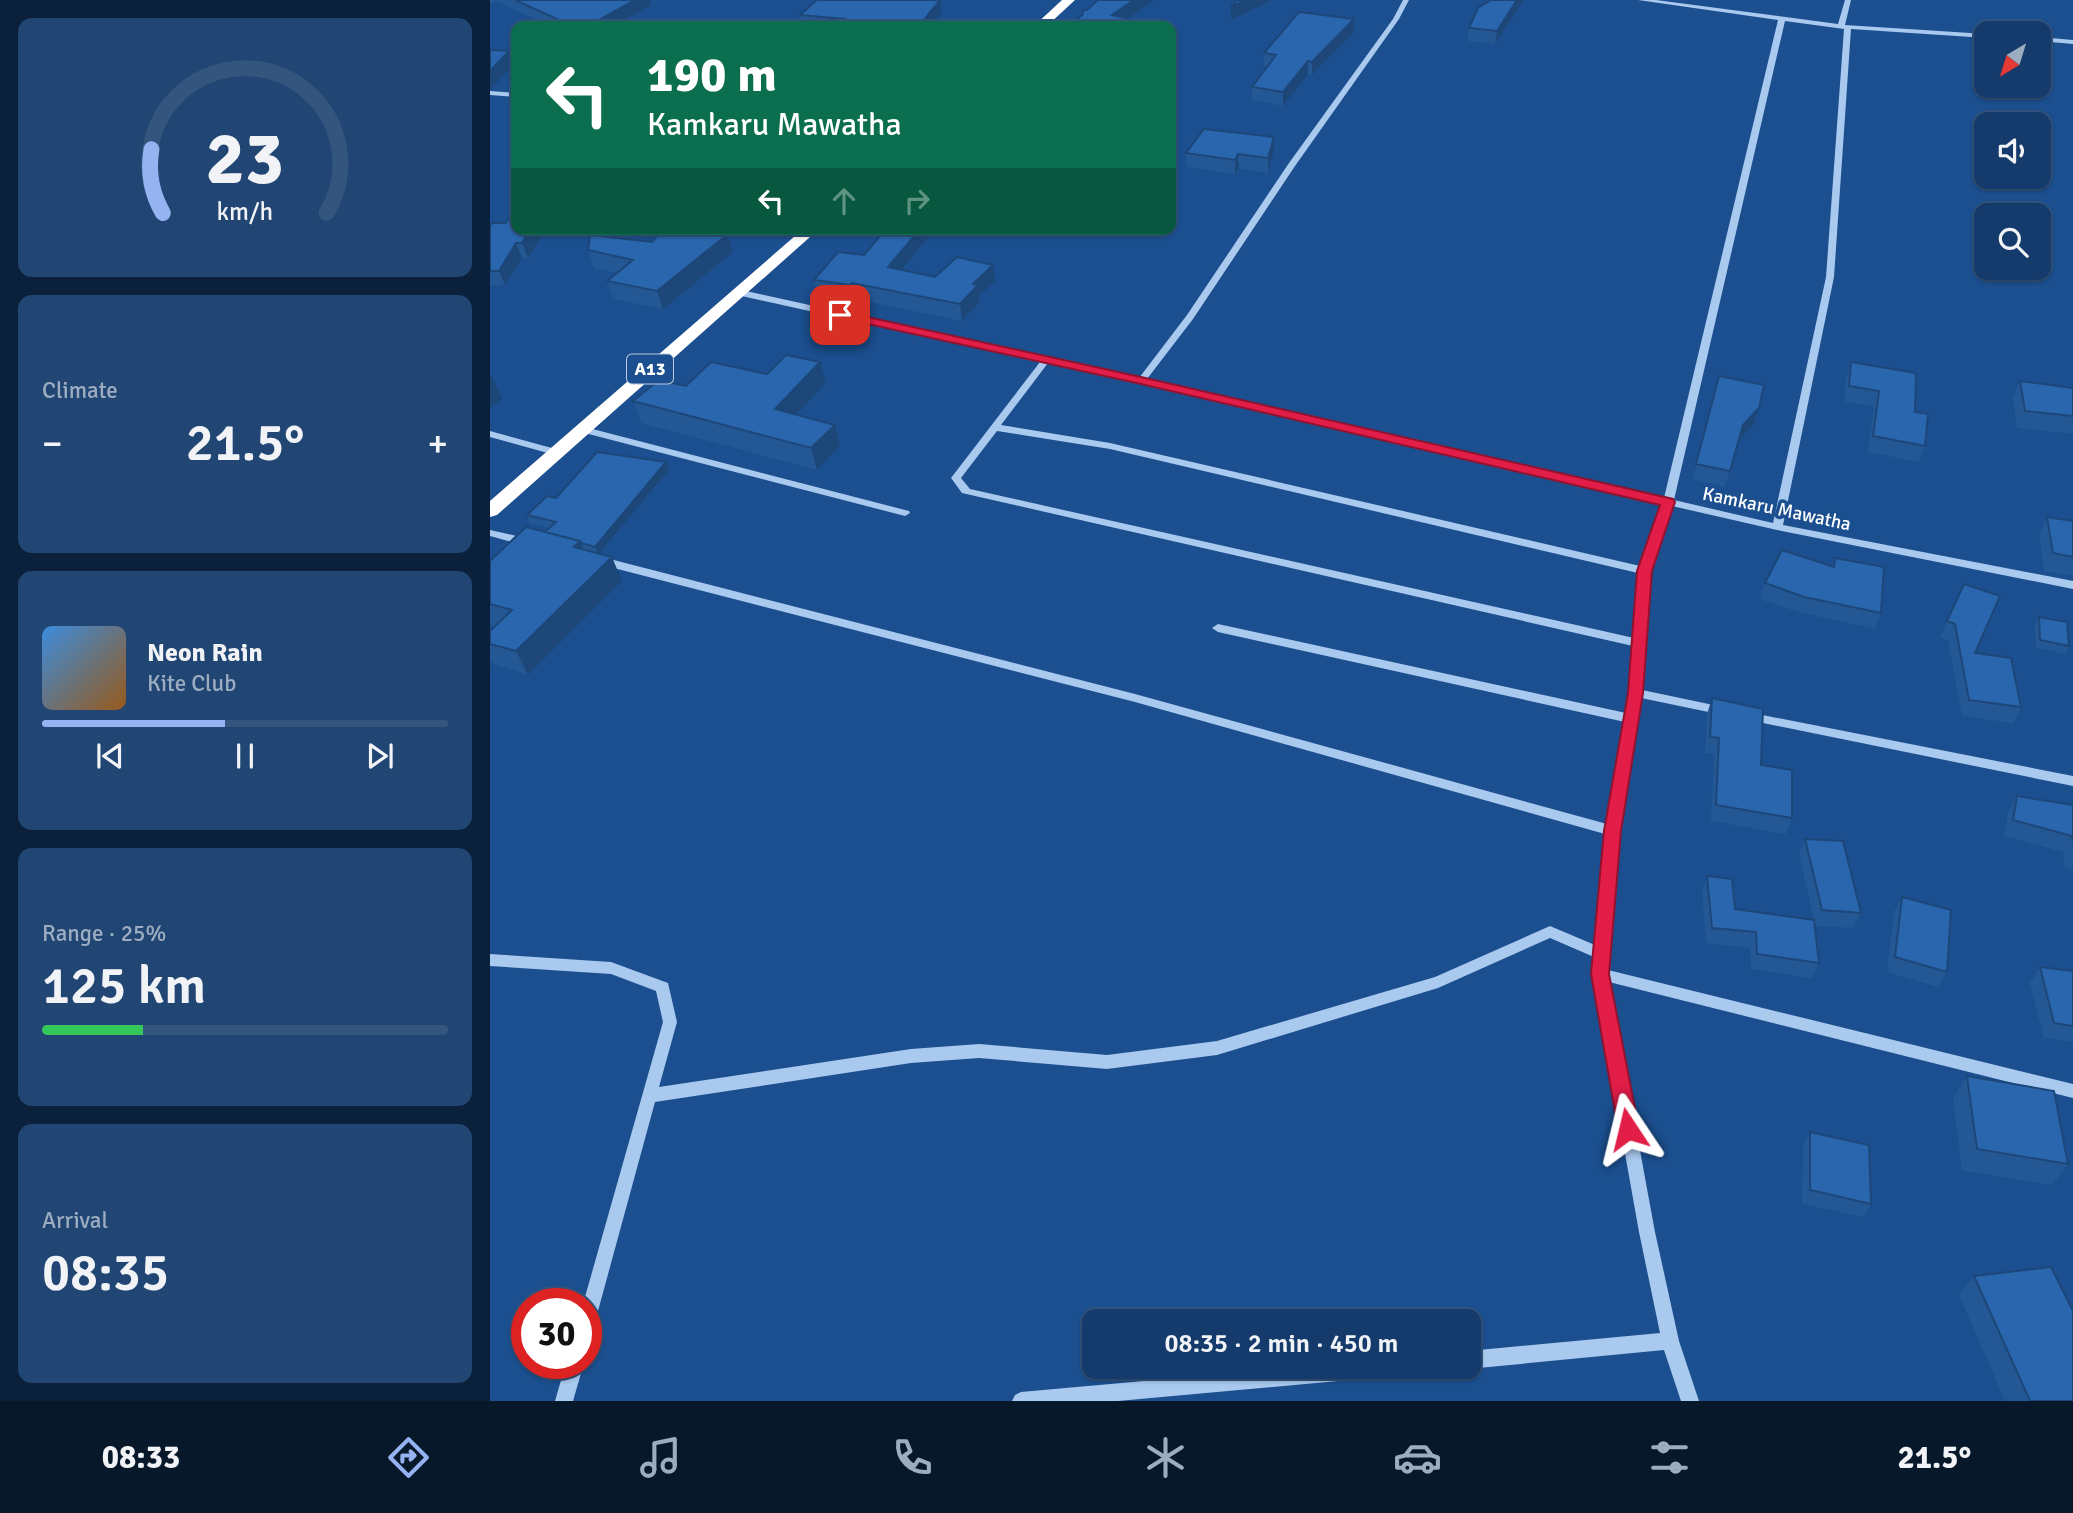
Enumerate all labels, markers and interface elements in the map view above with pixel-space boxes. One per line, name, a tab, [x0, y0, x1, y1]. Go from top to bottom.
north arrow	[1974, 21, 2051, 98]
map controls	[1974, 21, 2051, 280]
text: 190 m	[647, 45, 777, 105]
icon: left	[532, 49, 623, 140]
text: Kamkaru Mawatha	[647, 105, 902, 144]
button: sound	[1974, 112, 2051, 189]
text: 23	[206, 116, 284, 205]
icon: left	[752, 182, 790, 220]
icon: ahead	[825, 182, 863, 220]
icon: right	[898, 182, 936, 220]
text: km/h	[217, 196, 273, 227]
button: search	[1974, 203, 2051, 280]
pin	[810, 285, 870, 345]
icon: arrive	[821, 296, 859, 334]
road number: A13	[627, 354, 673, 384]
text: Climate	[42, 376, 118, 405]
text: 21.5°	[186, 411, 304, 475]
text: −	[42, 420, 63, 467]
text: +	[427, 420, 448, 467]
street label: Kamkaru Mawatha	[1700, 482, 1853, 536]
text: Neon Rain	[147, 637, 263, 669]
text: Kite Club	[147, 669, 236, 698]
icon: previous	[91, 737, 129, 775]
icon: pause	[226, 737, 264, 775]
icon: next	[361, 737, 399, 775]
text: Range · 25%	[42, 919, 166, 948]
text: 125 km	[42, 954, 206, 1018]
position arrow	[1591, 1092, 1665, 1166]
text: Arrival	[42, 1206, 108, 1235]
text: 08:35	[42, 1241, 169, 1305]
speed limit sign: 30	[511, 1288, 602, 1379]
text: 08:35 · 2 min · 450 m	[1165, 1328, 1398, 1360]
icon: directions	[384, 1433, 433, 1482]
icon: music	[636, 1433, 685, 1482]
icon: phone	[888, 1433, 937, 1482]
icon: climate	[1141, 1433, 1190, 1482]
icon: car	[1393, 1433, 1442, 1482]
icon: filters	[1645, 1433, 1694, 1482]
text: 08:33	[102, 1438, 180, 1477]
text: 21.5°	[1898, 1438, 1971, 1477]

